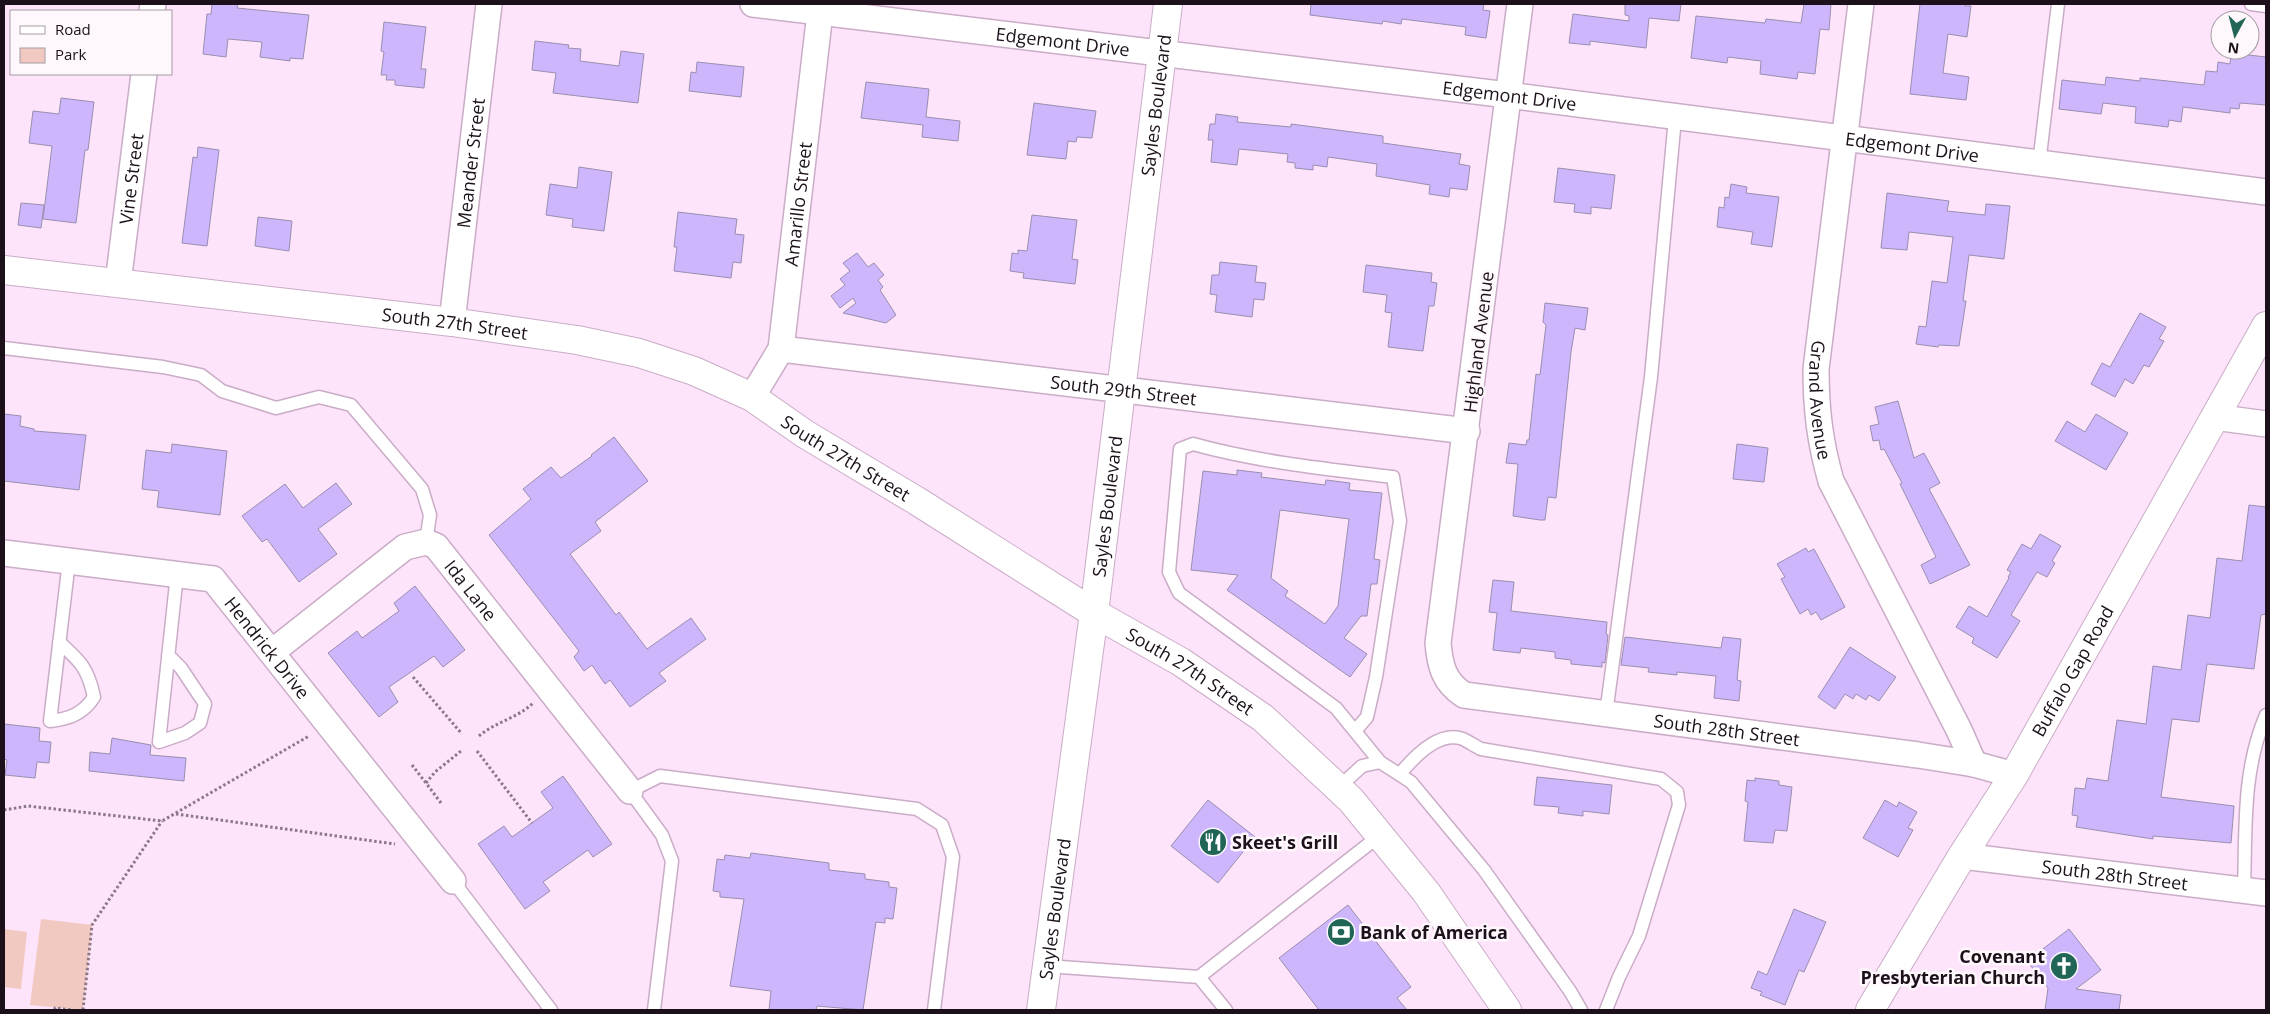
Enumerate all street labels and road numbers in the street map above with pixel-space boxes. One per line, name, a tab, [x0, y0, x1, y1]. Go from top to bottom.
street label: Edgemont Drive	[994, 21, 1131, 61]
street label: Sayles Boulevard	[1135, 33, 1176, 177]
street label: Edgemont Drive	[1441, 75, 1578, 116]
street label: Meander Street	[451, 97, 490, 229]
street label: Edgemont Drive	[1844, 126, 1981, 167]
street label: Vine Street	[113, 132, 149, 226]
street label: Amarillo Street	[779, 141, 817, 267]
street label: Highland Avenue	[1457, 270, 1499, 414]
street label: South 27th Street	[381, 302, 529, 345]
street label: Grand Avenue	[1804, 339, 1837, 462]
street label: South 29th Street	[1049, 369, 1198, 411]
street label: South 27th Street	[777, 409, 915, 506]
street label: Sayles Boulevard	[1086, 434, 1127, 578]
street label: Ida Lane	[439, 555, 502, 625]
street label: Hendrick Drive	[219, 591, 315, 704]
street label: Buffalo Gap Road	[2026, 601, 2119, 741]
street label: South 27th Street	[1122, 622, 1259, 720]
street label: South 28th Street	[1652, 708, 1801, 751]
street label: Sayles Boulevard	[1033, 837, 1076, 981]
street label: South 28th Street	[2040, 854, 2189, 895]

